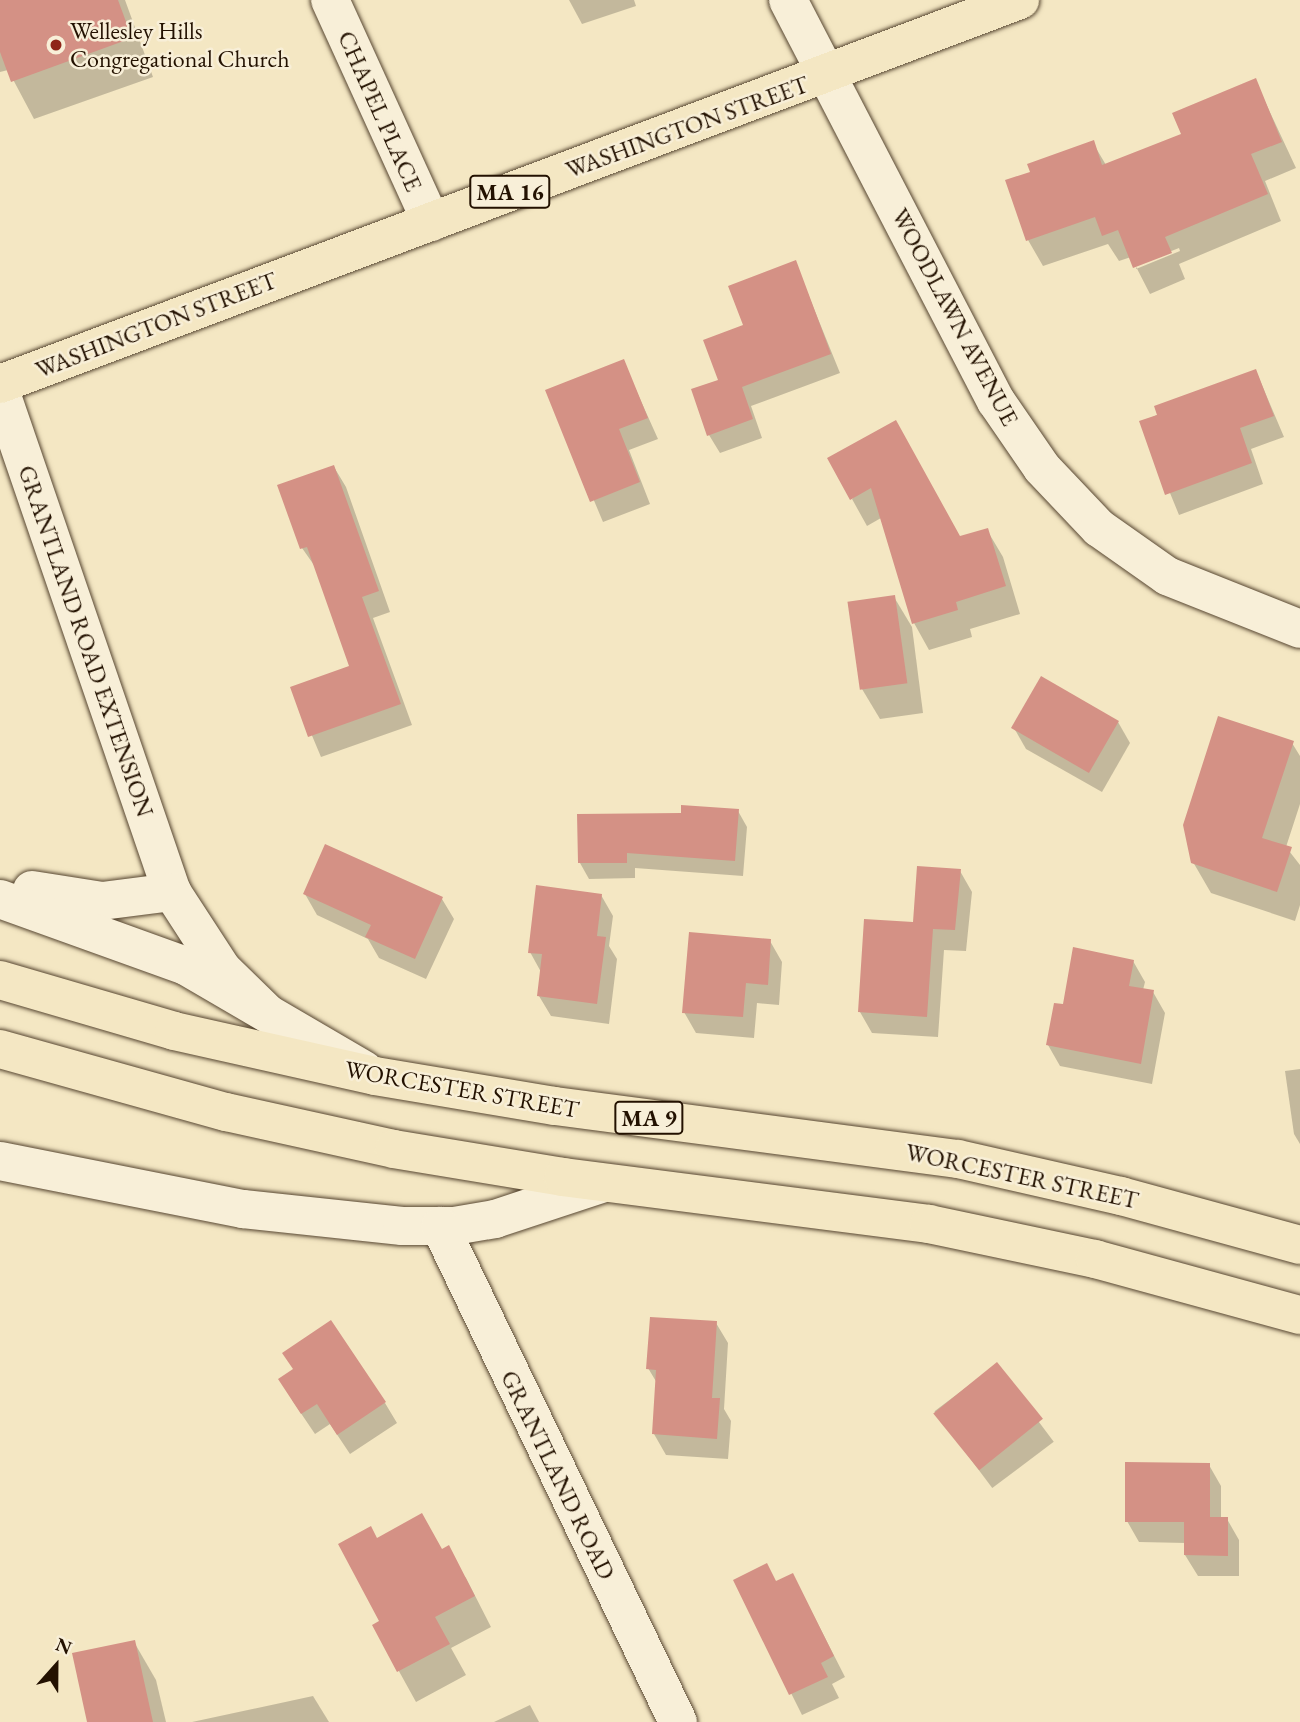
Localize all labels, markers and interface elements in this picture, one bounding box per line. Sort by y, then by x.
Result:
place label: Wellesley Hills Congregational Church [70,17,290,73]
street label: CHAPEL PLACE [332,26,428,196]
marker: Wellesley Hills Congregational Church [48,37,64,53]
street label: WASHINGTON STREET [562,70,812,184]
road number: MA 16 [468,172,552,211]
street label: WOODLAWN AVENUE [885,203,1025,431]
street label: WASHINGTON STREET [31,266,281,384]
street label: GRANTLAND ROAD EXTENSION [12,462,160,820]
street label: WORCESTER STREET [343,1054,581,1124]
road number: MA 9 [614,1098,684,1138]
street label: WORCESTER STREET [903,1137,1141,1215]
street label: GRANTLAND ROAD [495,1366,621,1584]
north arrow [21,1631,91,1701]
text: N [52,1632,75,1660]

